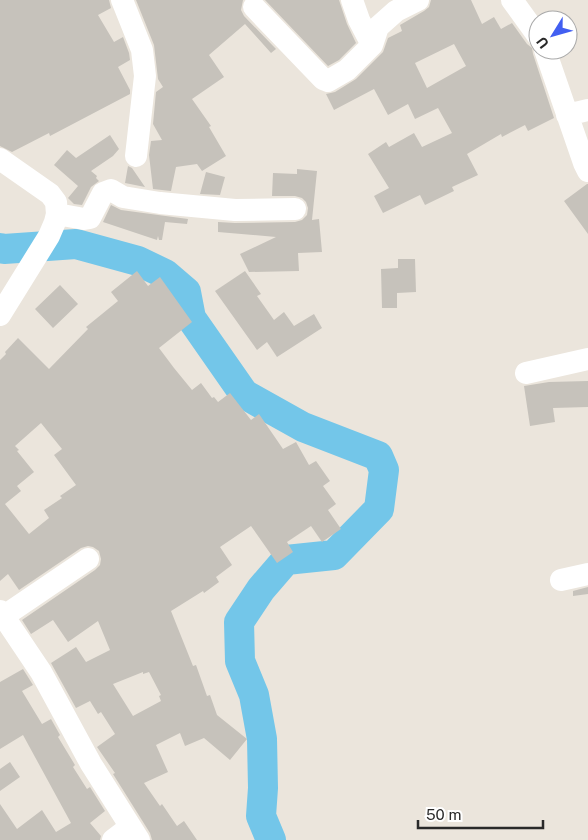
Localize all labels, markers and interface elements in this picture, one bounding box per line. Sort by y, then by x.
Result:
north arrow [528,10,578,60]
text: U [533,34,552,52]
scale bar [418,798,543,830]
text: 50 m [426,806,461,823]

